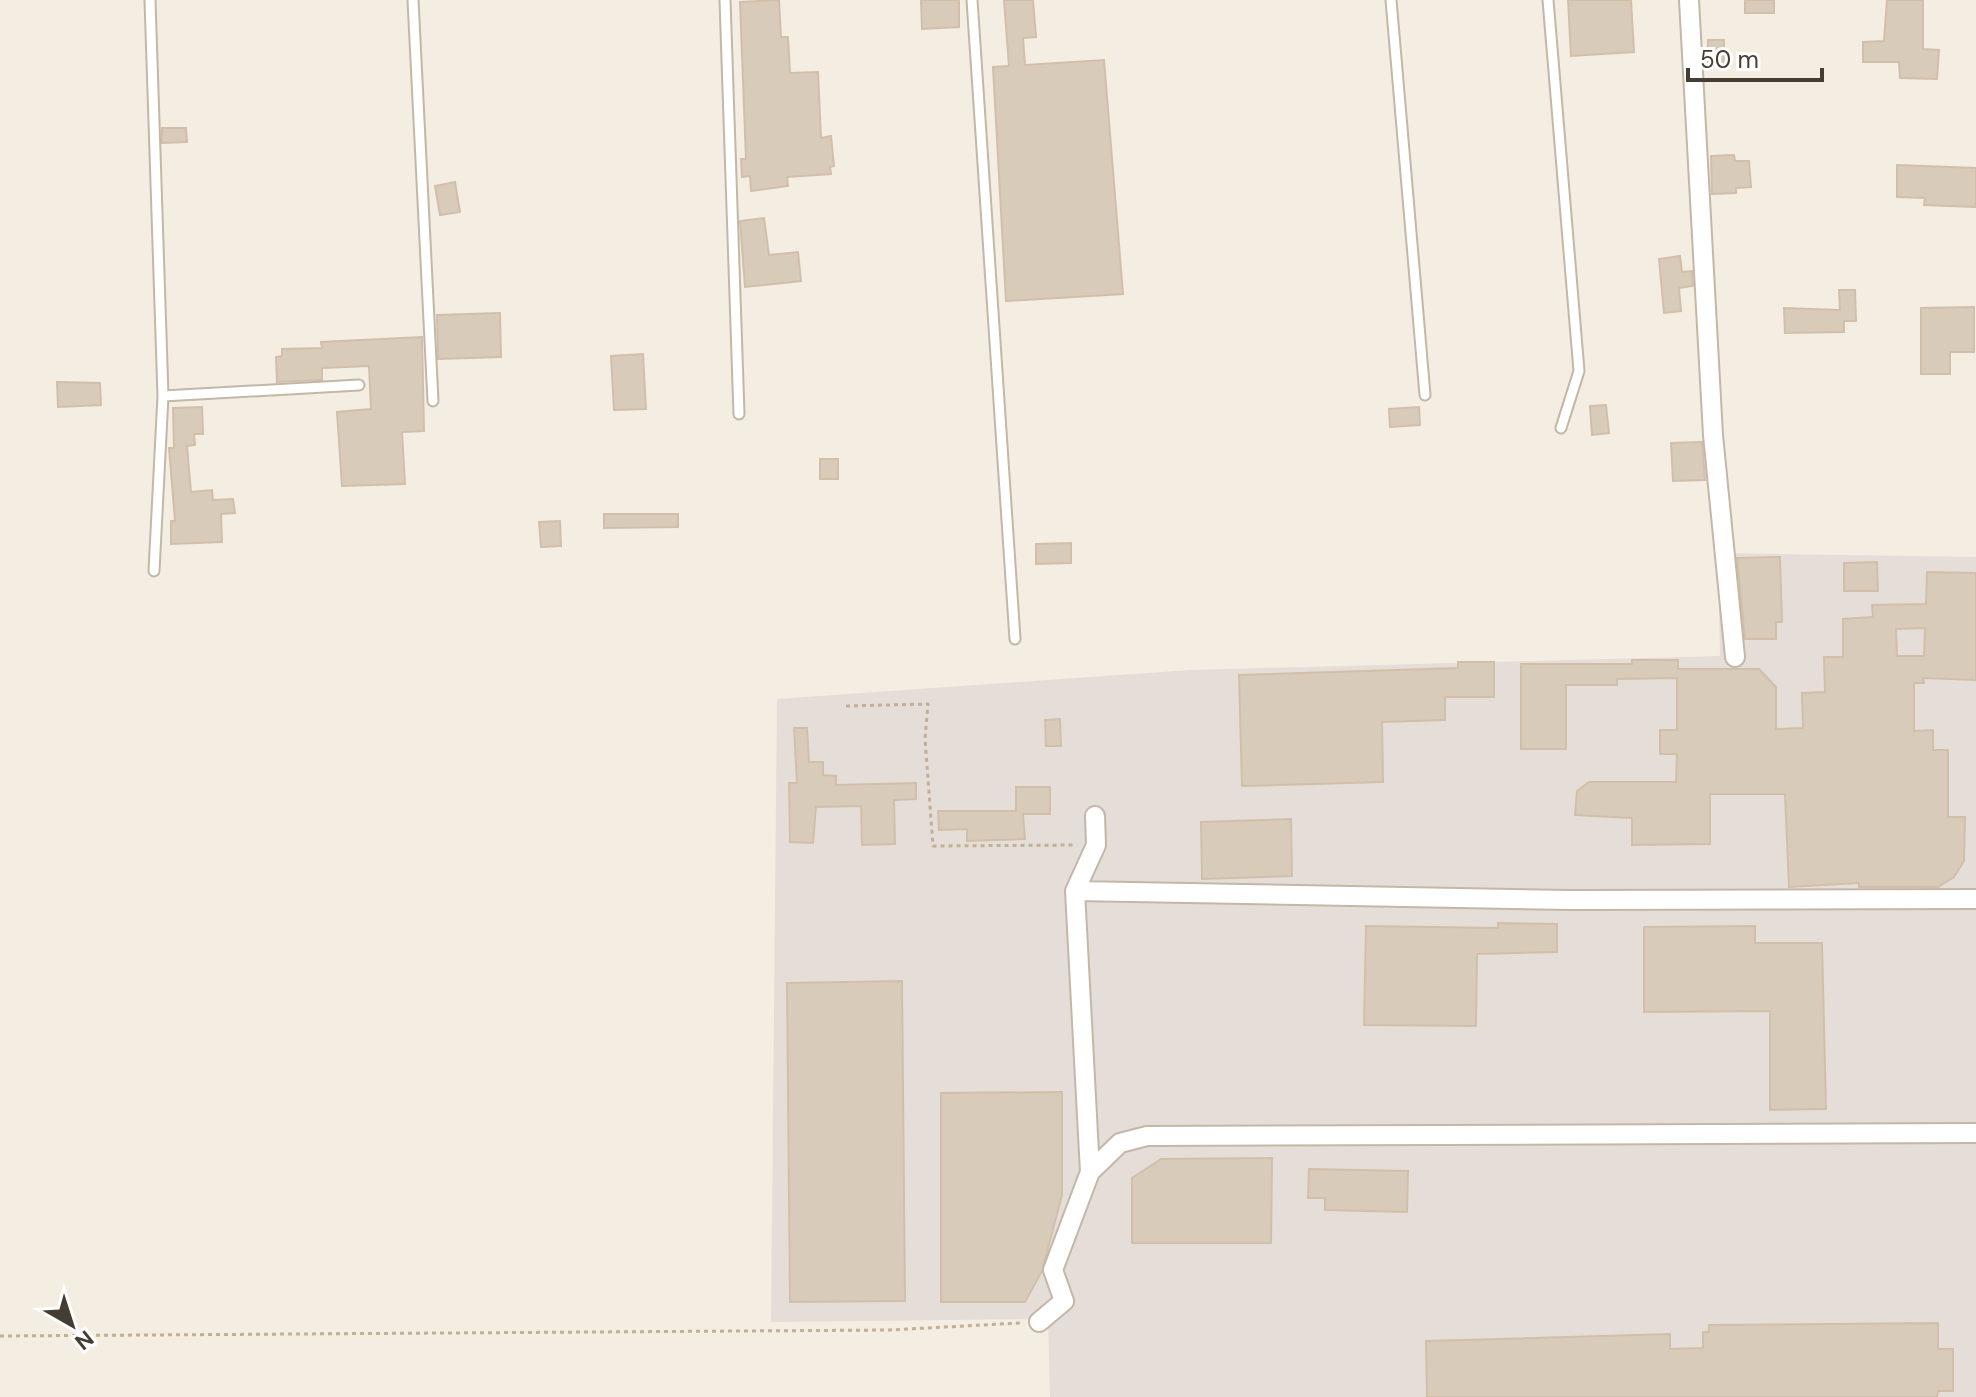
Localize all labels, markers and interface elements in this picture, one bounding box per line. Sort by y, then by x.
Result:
scale bar [1688,32,1822,82]
text: 50 m [1700,44,1759,75]
north arrow [32,1285,112,1365]
text: N [69,1324,100,1356]

